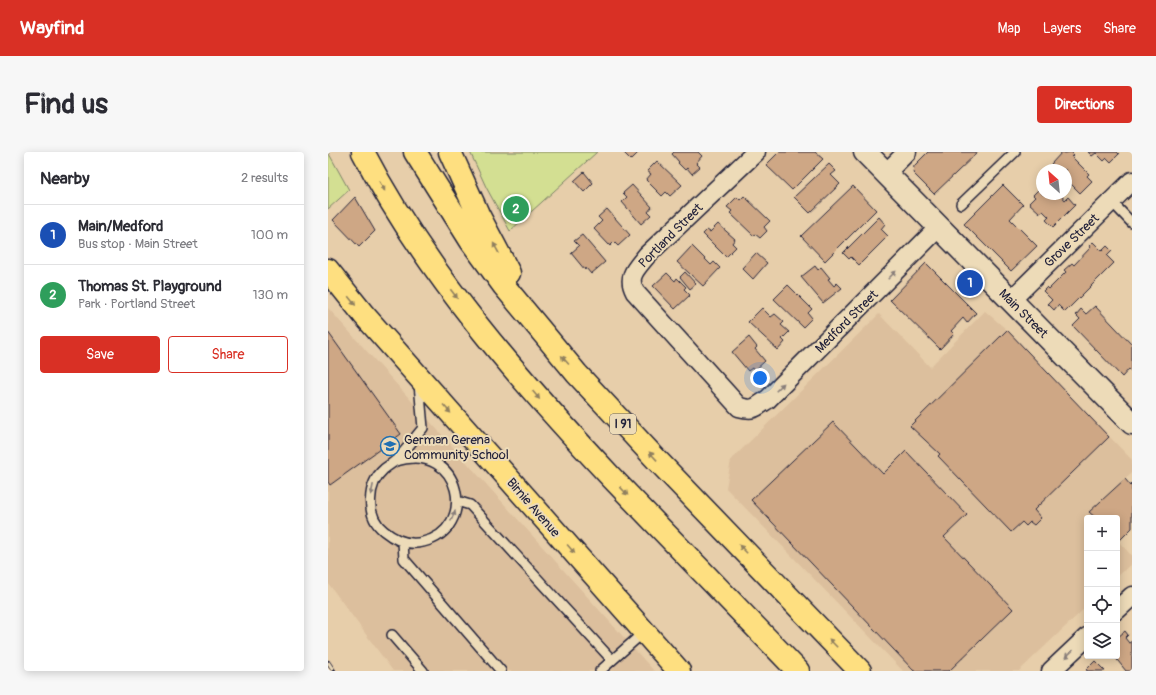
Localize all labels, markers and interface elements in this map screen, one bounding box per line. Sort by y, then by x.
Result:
text: Wayfind [20,16,84,40]
text: Map [998,20,1021,37]
text: Layers [1043,20,1081,37]
text: Share [1103,20,1136,37]
button: Directions [1037,86,1132,123]
text: Find us [24,87,108,122]
north arrow [1036,164,1072,200]
text: Nearby [40,168,89,189]
text: 2 results [241,170,288,186]
one-way arrow [378,180,385,192]
pin: 2 [503,194,529,224]
street label: Portland Street [635,200,707,271]
street label: Grove Street [1041,210,1103,271]
text: Main/Medford [78,217,163,236]
text: 1 [50,227,56,243]
text: 100 m [251,227,288,243]
text: Bus stop · Main Street [78,236,198,252]
one-way arrow [492,243,499,254]
pin: 1 [957,268,983,298]
one-way arrow [887,270,897,280]
text: Thomas St. Playground [78,277,222,296]
street label: Medford Street [812,286,882,357]
street label: Main Street [995,286,1052,342]
text: 2 [49,287,57,303]
text: 130 m [252,287,288,303]
one-way arrow [450,288,459,299]
one-way arrow [348,295,357,306]
text: Park · Portland Street [78,296,195,312]
button: Save [40,336,160,373]
button: Share [168,336,288,373]
one-way arrow [561,355,570,365]
your location [750,368,770,388]
one-way arrow [775,382,785,392]
one-way arrow [532,390,541,400]
one-way arrow [443,404,452,414]
road number: I 91 [610,414,636,434]
place label: German Gerena Community School [404,432,509,463]
school or university icon: German Gerena Community School [379,435,401,457]
one-way arrow [648,451,658,461]
street label: Birnie Avenue [503,475,564,541]
one-way arrow [369,484,375,496]
one-way arrow [619,486,629,496]
one-way arrow [450,510,456,522]
map controls [1084,515,1120,659]
button: + [1084,515,1120,551]
one-way arrow [566,543,575,554]
one-way arrow [739,545,748,554]
button: − [1084,551,1120,587]
button: locate [1084,587,1120,623]
button: layers [1084,623,1120,659]
one-way arrow [828,638,838,648]
one-way arrow [1064,649,1074,659]

